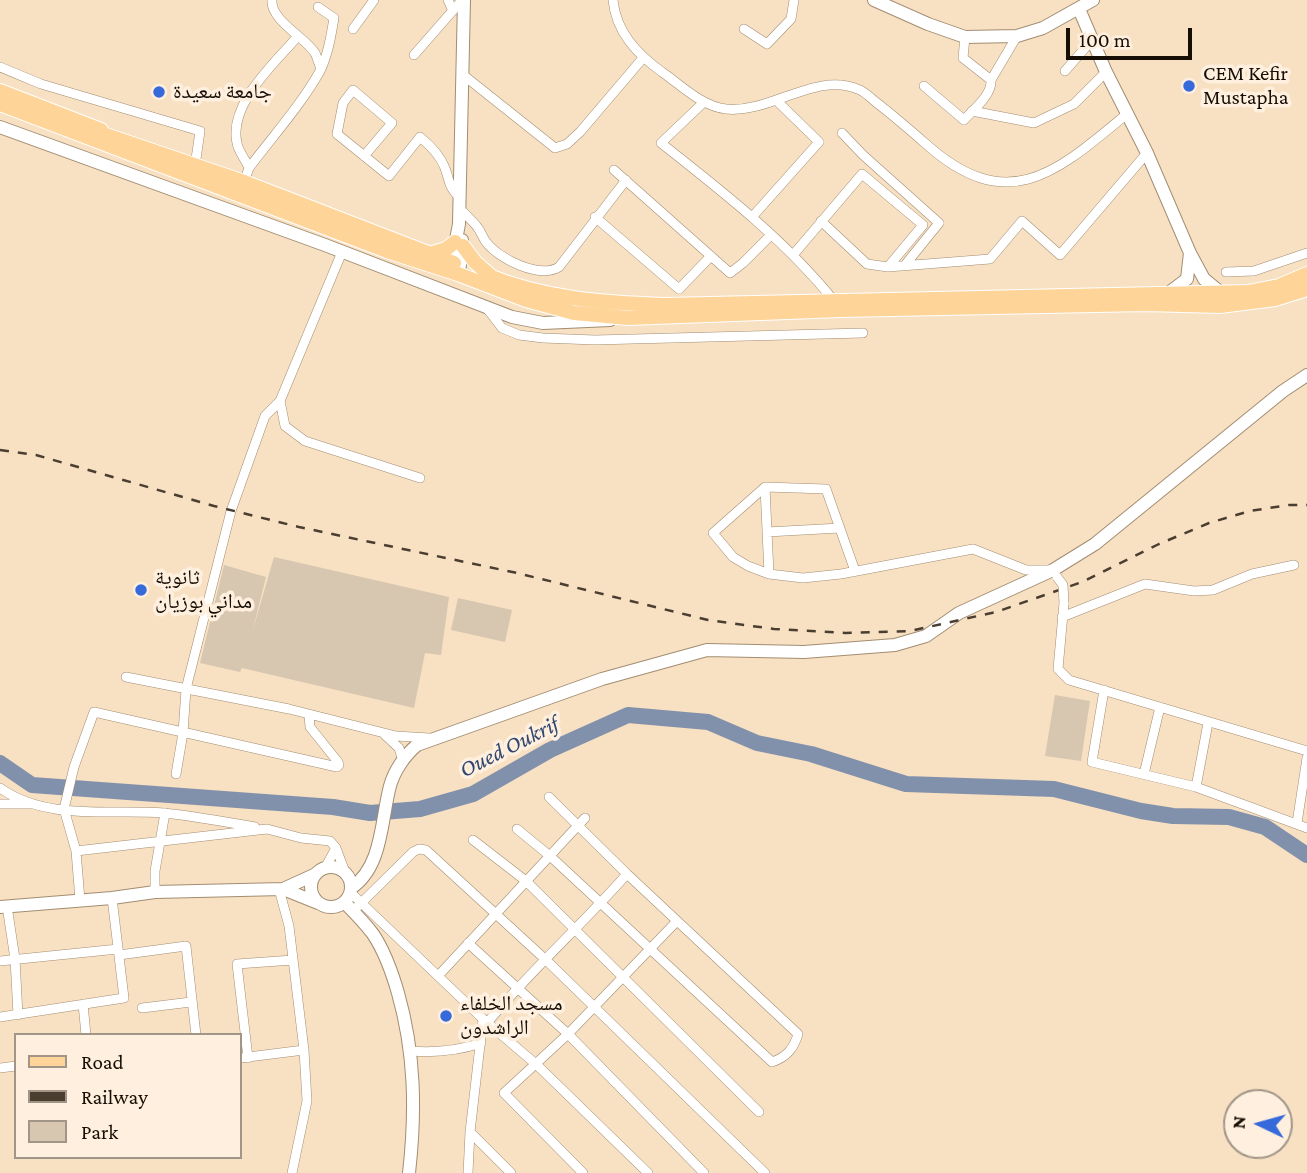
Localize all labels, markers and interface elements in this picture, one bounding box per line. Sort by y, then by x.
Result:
scale bar [1069,14,1195,58]
text: 100 m [1079,28,1131,52]
place label: CEM Kefir Mustapha [1203,61,1288,111]
marker: CEM Kefir Mustapha [1181,78,1197,94]
place label: جامعة سعيدة [173,79,272,105]
marker: جامعة سعيدة [151,84,167,100]
place label: ثانوية مداني بوزيان [155,565,252,615]
marker: ثانوية مداني بوزيان [133,582,149,598]
water label: Oued Oukrif [455,710,563,784]
place label: مسجد الخلفاء الراشدون [460,991,563,1041]
marker: مسجد الخلفاء الراشدون [438,1008,454,1024]
legend [14,1033,242,1159]
text: Road [81,1050,124,1074]
text: Railway [81,1085,148,1109]
north arrow [1223,1089,1293,1159]
text: N [1228,1115,1250,1130]
text: Park [81,1120,118,1144]

